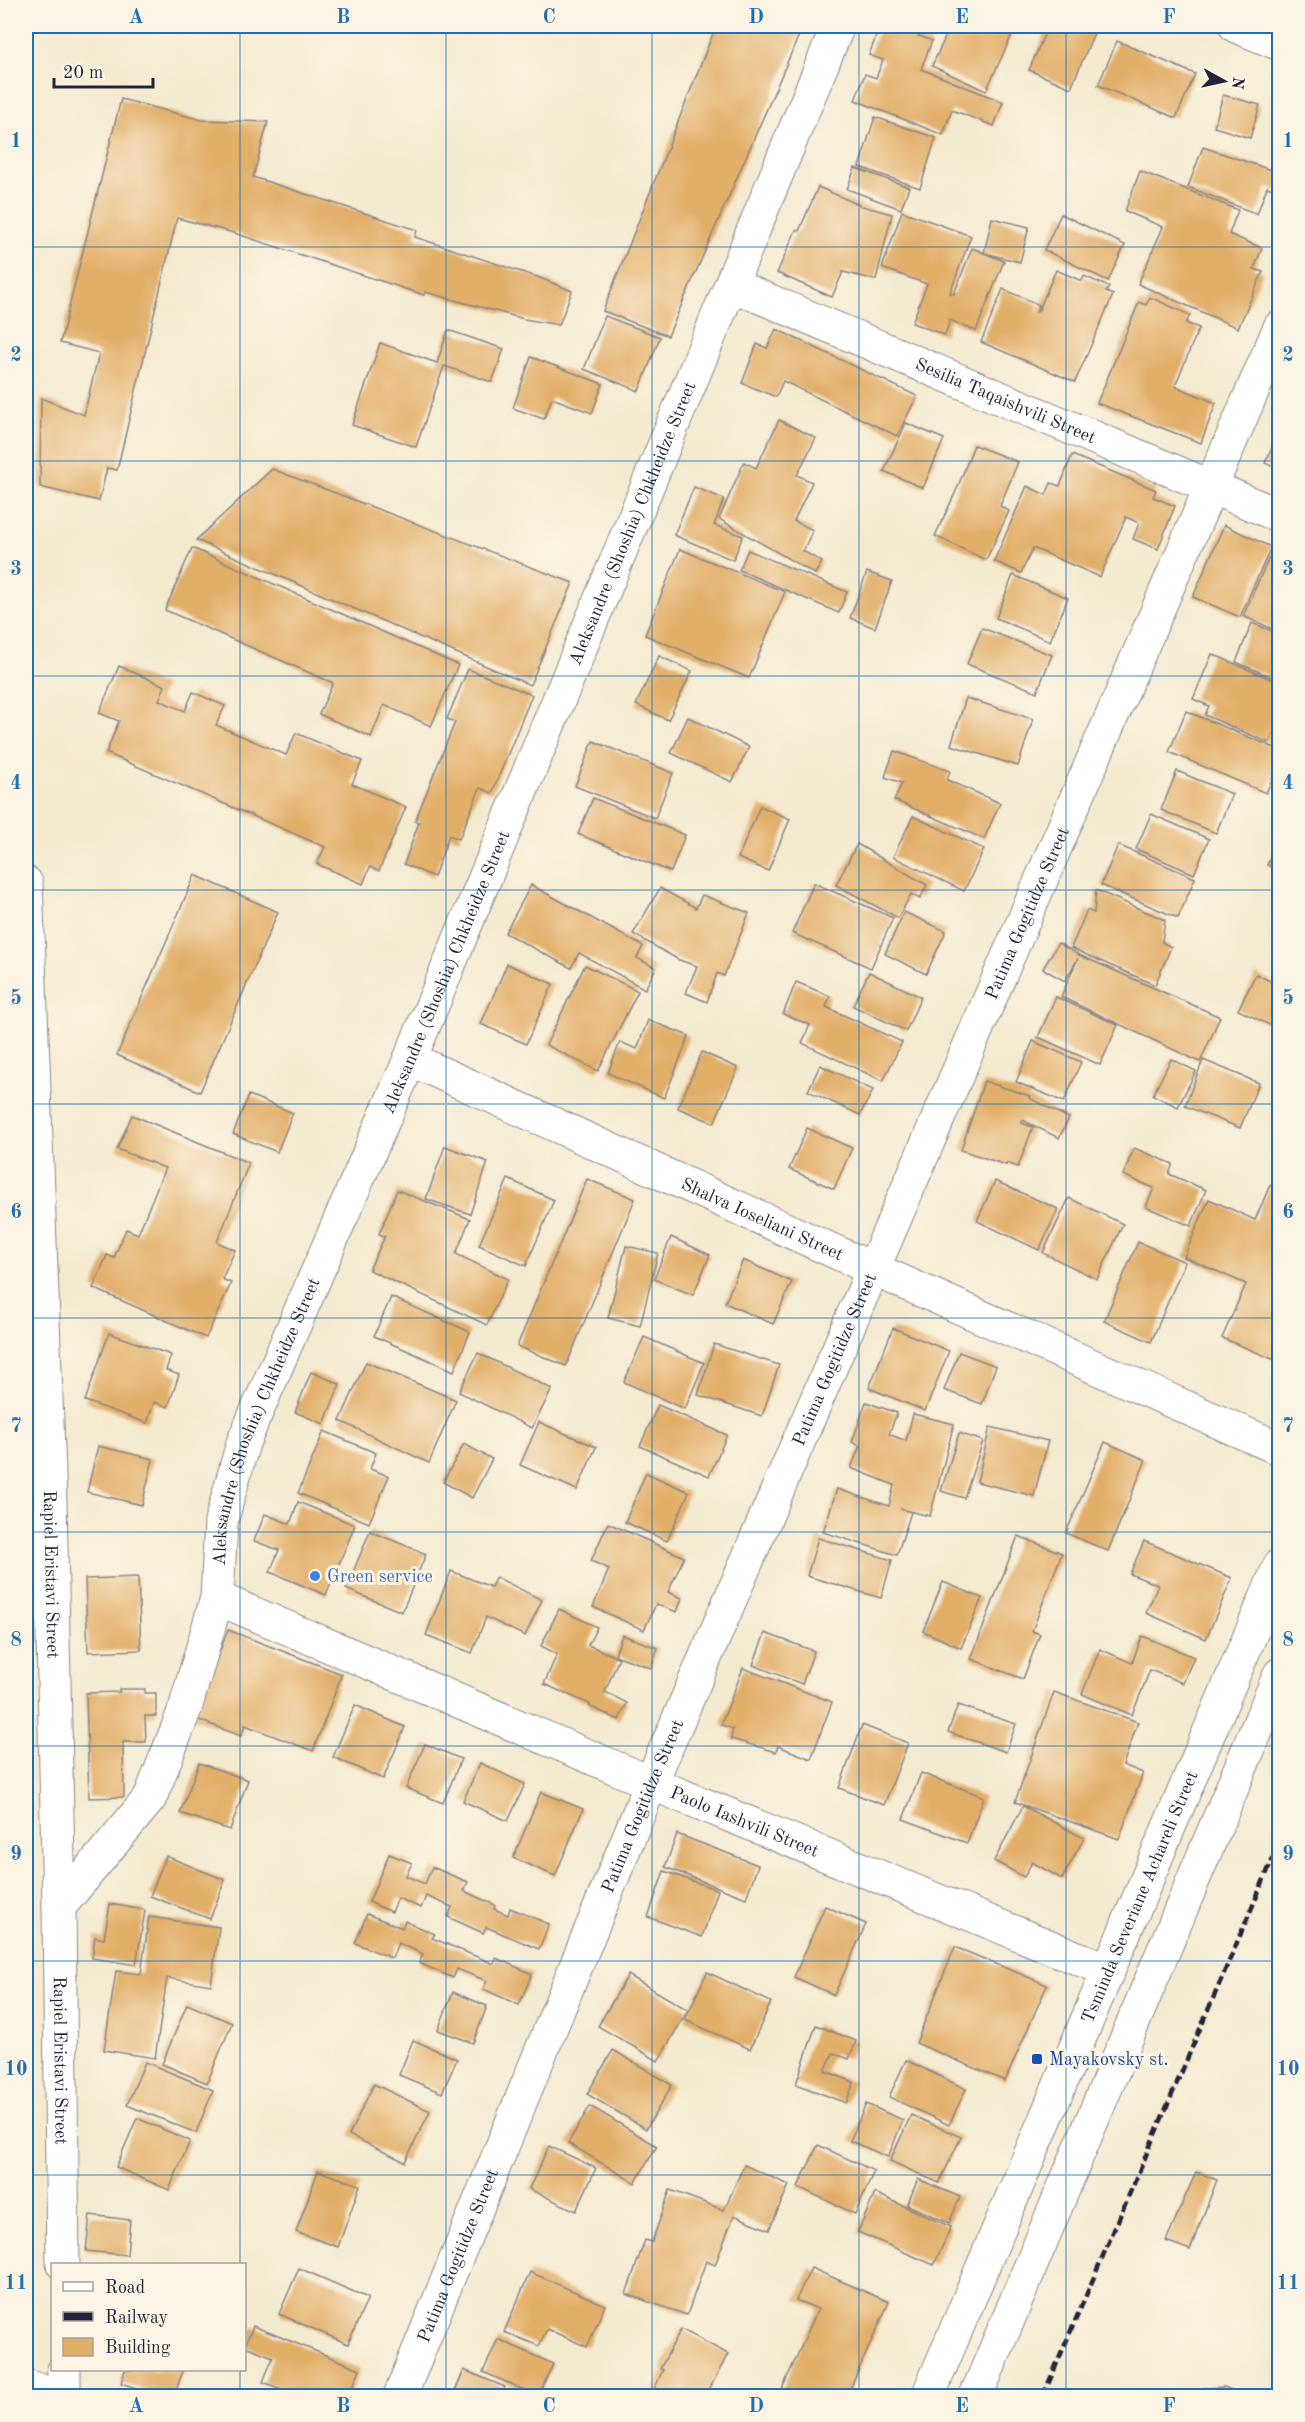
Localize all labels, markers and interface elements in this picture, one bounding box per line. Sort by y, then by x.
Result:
text: A [128,8,144,28]
text: B [336,8,350,28]
text: C [542,8,556,28]
text: D [748,8,764,28]
text: E [955,8,969,28]
text: F [1162,8,1176,28]
scale bar [54,51,153,89]
north arrow [1194,51,1254,111]
text: 20 m [63,64,103,82]
text: N [1228,76,1246,91]
text: 1 [10,132,22,152]
text: 1 [1282,132,1294,152]
text: 2 [10,346,22,366]
text: 2 [1282,346,1294,366]
street label: Sesilia Taqaishvili Street [912,355,1098,447]
street label: Aleksandre (Shoshia) Chkheidze Street [566,379,700,668]
text: 3 [10,560,22,580]
text: 3 [1282,560,1294,580]
text: 4 [10,774,22,794]
text: 4 [1282,774,1294,794]
street label: Patima Gogitidze Street [983,825,1073,1002]
street label: Aleksandre (Shoshia) Chkheidze Street [379,828,514,1117]
text: 5 [10,988,22,1009]
text: 5 [1282,988,1294,1009]
street label: Shalva Ioseliani Street [678,1175,846,1264]
text: 6 [10,1203,22,1223]
text: 6 [1282,1203,1294,1223]
street label: Patima Gogitidze Street [790,1271,880,1449]
street label: Aleksandre (Shoshia) Chkheidze Street [211,1275,324,1566]
text: 7 [10,1417,22,1437]
text: 7 [1282,1417,1294,1437]
street label: Rapiel Eristavi Street [40,1490,62,1659]
place label: Green service [327,1568,433,1586]
marker: Green service [308,1569,322,1583]
text: 8 [10,1631,22,1651]
text: 8 [1282,1631,1294,1651]
street label: Patima Gogitidze Street [599,1717,687,1895]
street label: Tsminda Severiane Achareli Street [1079,1769,1202,2026]
street label: Paolo Iashvili Street [667,1784,821,1861]
text: 9 [10,1845,22,1865]
text: 9 [1282,1845,1294,1865]
street label: Rapiel Eristavi Street [50,1976,70,2145]
place label: Mayakovsky st. [1049,2051,1169,2069]
marker: Mayakovsky st. [1030,2052,1044,2066]
text: 10 [4,2060,28,2080]
text: 10 [1276,2060,1300,2080]
street label: Patima Gogitidze Street [415,2166,502,2345]
legend [51,2263,246,2371]
text: 11 [4,2274,28,2294]
text: 11 [1276,2274,1300,2294]
text: Road [105,2279,145,2297]
text: Railway [105,2309,168,2327]
text: Building [105,2339,171,2357]
text: A [128,2397,144,2417]
text: B [336,2397,350,2417]
text: C [542,2397,556,2417]
text: D [748,2397,764,2417]
text: E [955,2397,969,2417]
text: F [1162,2397,1176,2417]

